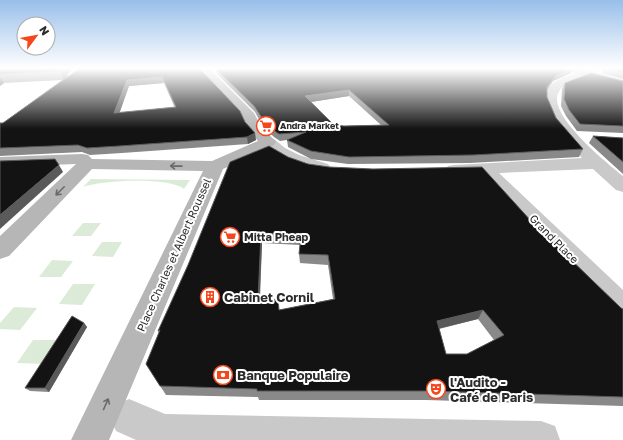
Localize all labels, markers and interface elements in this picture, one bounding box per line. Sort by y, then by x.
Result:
north arrow [16,16,56,56]
text: N [37,23,53,37]
supermarket icon: Andra Market [255,115,277,137]
place label: Andra Market [280,120,339,131]
one-way arrow [170,162,183,169]
street label: Place Charles et Albert Roussel [134,176,214,333]
one-way arrow [55,186,65,196]
street label: Grand Place [527,212,581,266]
supermarket icon: Mitta Pheap [219,226,241,248]
place label: Mitta Pheap [244,230,309,243]
building icon: Cabinet Cornil [199,286,221,308]
place label: Cabinet Cornil [224,289,315,305]
bank icon: Banque Populaire [212,364,234,386]
place label: Banque Populaire [237,367,349,383]
place label: l'Audito - Café de Paris [450,374,533,405]
theatre icon: l'Audito - Café de Paris [425,378,447,400]
one-way arrow [103,399,110,411]

